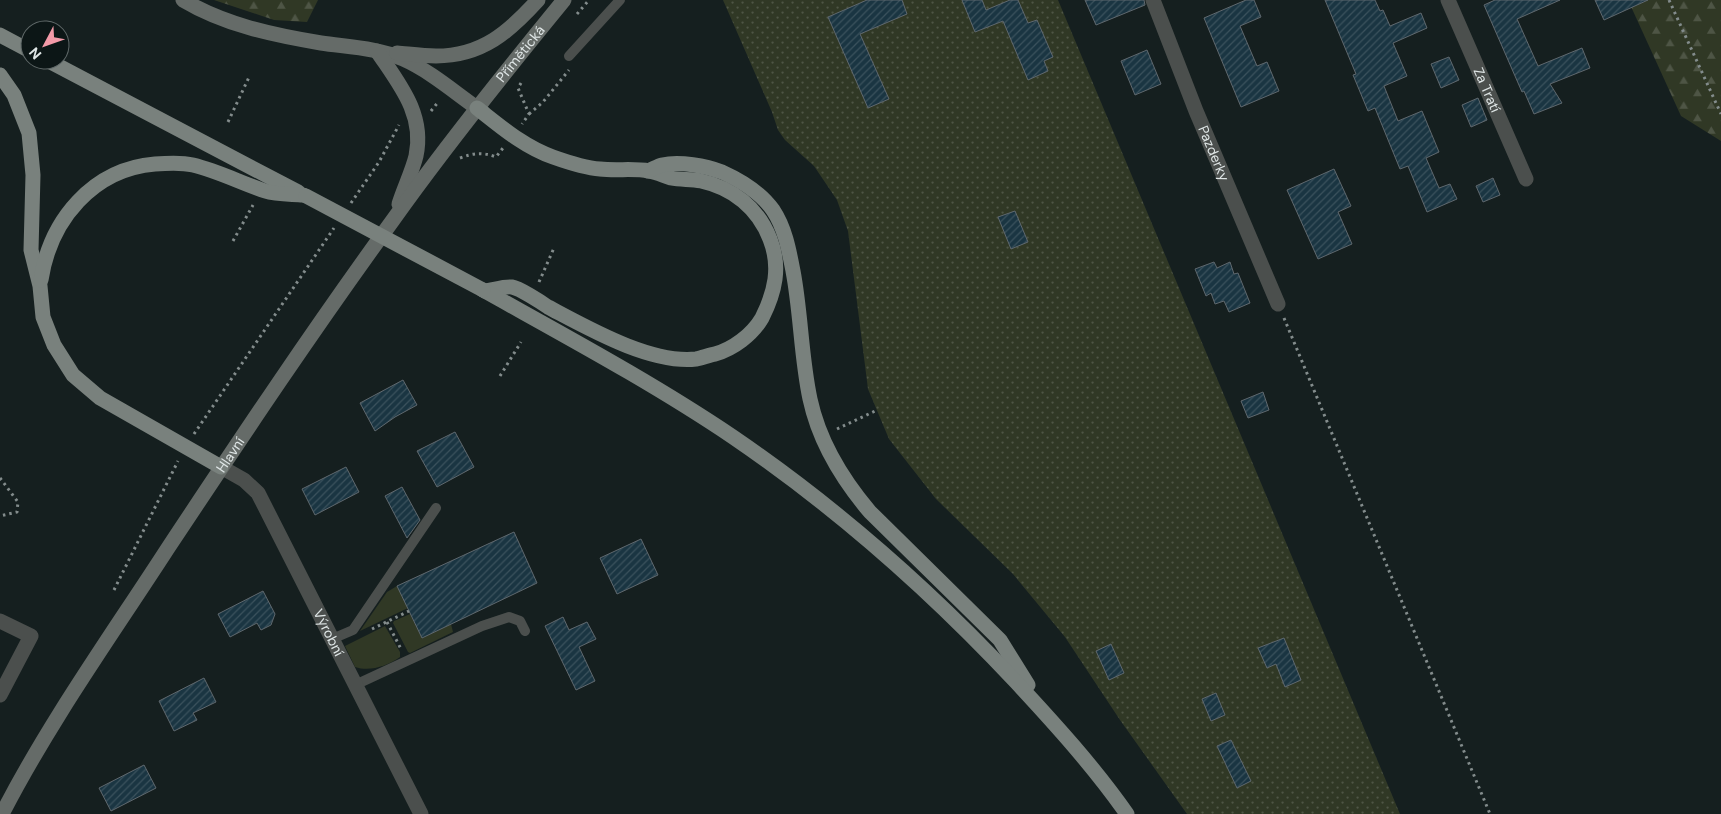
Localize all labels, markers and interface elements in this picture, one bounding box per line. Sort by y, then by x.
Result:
north arrow [20,20,70,70]
street label: Přímětická [492,22,549,86]
text: N [25,44,45,63]
street label: Za Tratí [1469,65,1505,116]
street label: Pazderky [1194,123,1234,184]
street label: Hlavní [212,433,249,476]
street label: Výrobní [309,606,349,660]

